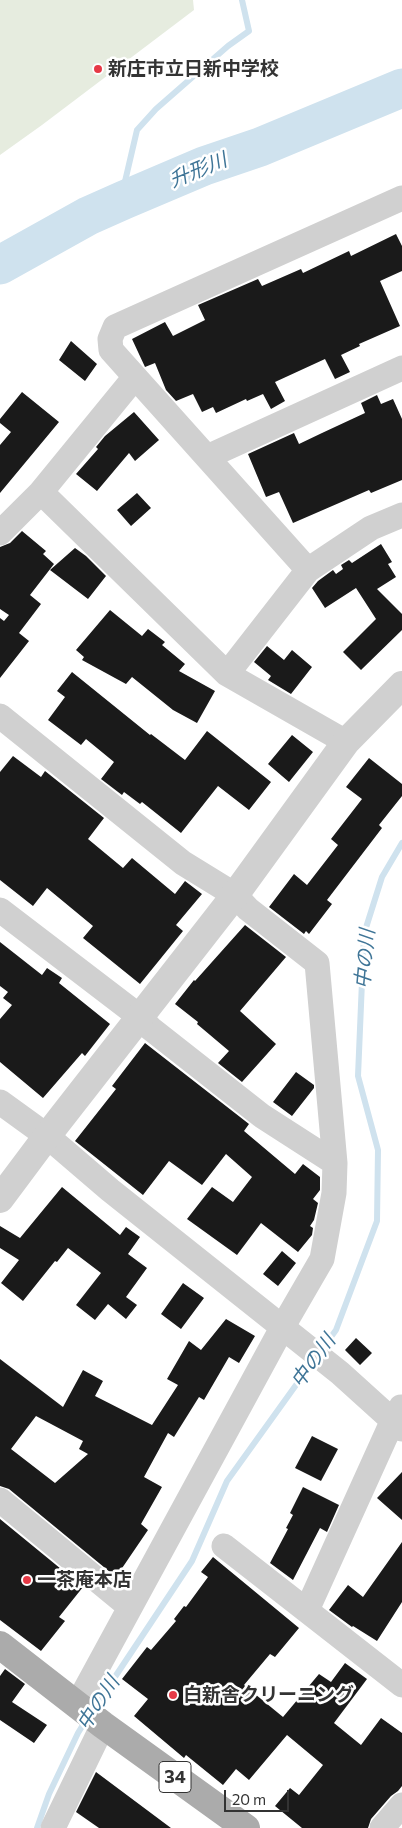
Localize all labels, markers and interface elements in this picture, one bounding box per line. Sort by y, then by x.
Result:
place label: 新庄市立日新中学校 [108,58,279,80]
marker: 新庄市立日新中学校 [92,63,104,75]
water label: 升形川 [166,148,230,192]
water label: 中の川 [350,928,380,990]
water label: 中の川 [286,1330,340,1392]
place label: 一茶庵本店 [37,1569,132,1591]
marker: 一茶庵本店 [21,1574,33,1586]
water label: 中の川 [72,1671,124,1735]
place label: 白新舎クリーニング [183,1684,354,1706]
marker: 白新舎クリーニング [167,1689,179,1701]
road number: 34 [159,1761,191,1792]
scale bar [227,1780,292,1812]
text: 20 m [232,1790,266,1808]

